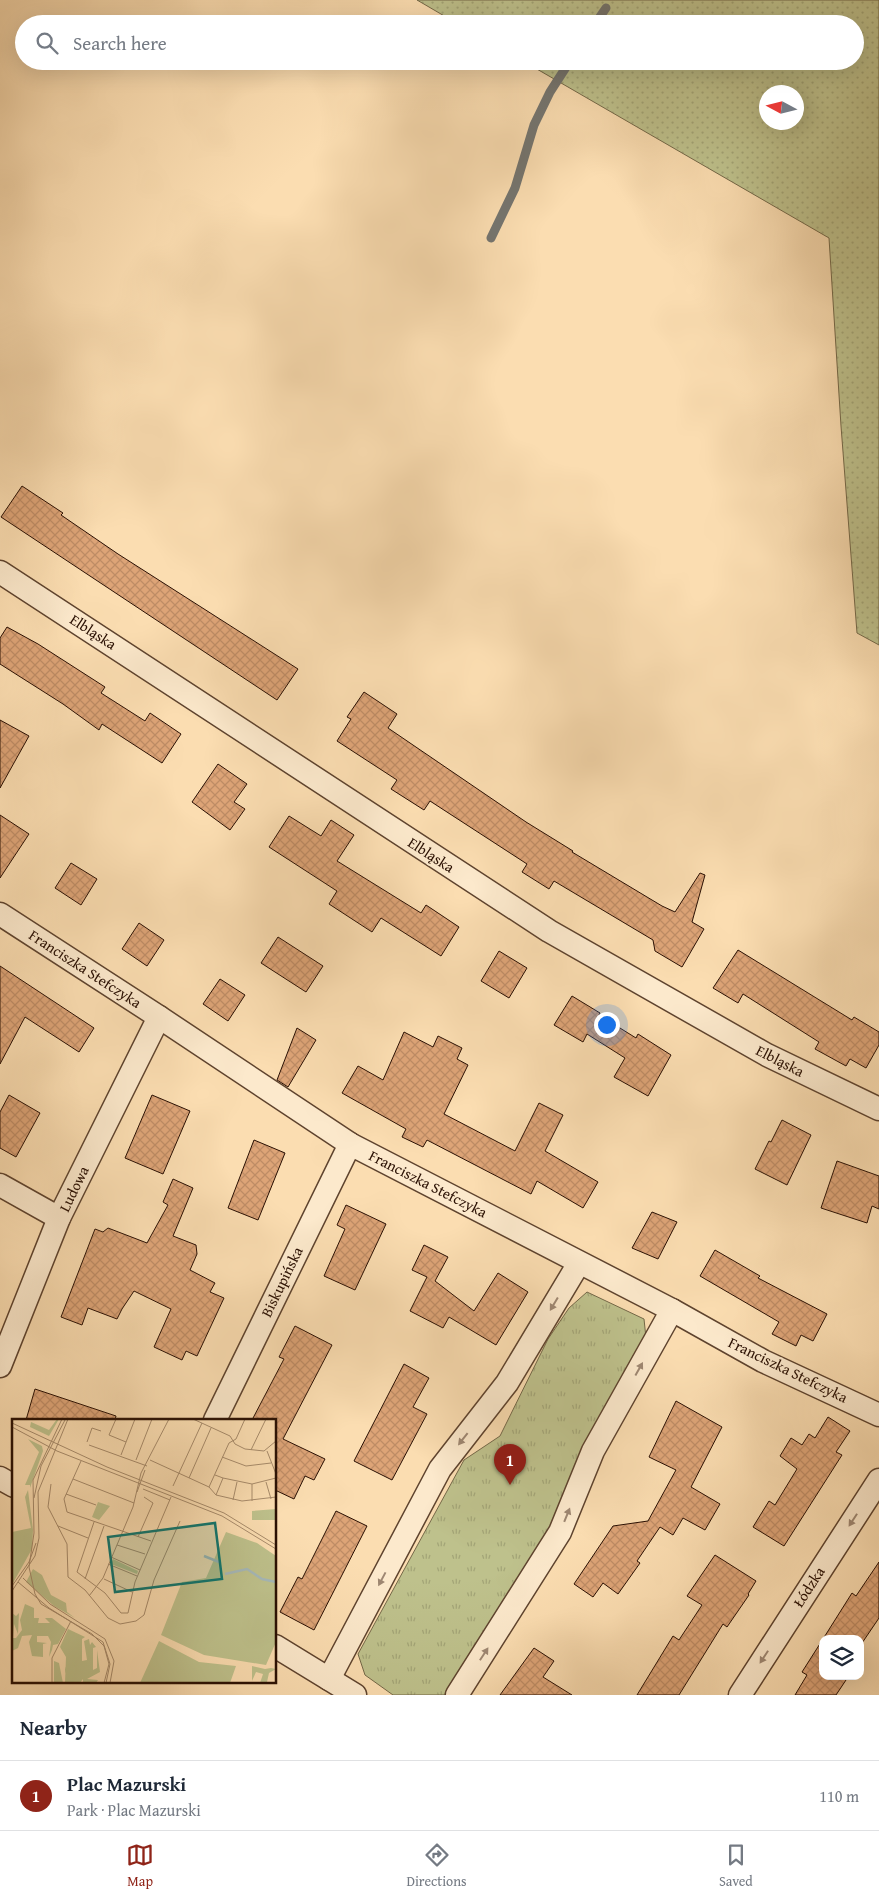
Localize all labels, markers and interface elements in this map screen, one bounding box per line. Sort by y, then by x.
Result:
search box [15,15,864,70]
icon: search [33,29,61,57]
text: Search here [73,29,167,57]
north arrow [759,85,804,130]
street label: Elbląska [66,609,121,654]
street label: Elbląska [404,832,459,877]
street label: Franciszka Stefczyka [25,924,146,1013]
your location [594,1012,620,1038]
street label: Elbląska [753,1040,808,1082]
street label: Franciszka Stefczyka [365,1145,491,1222]
street label: Ludowa [54,1162,94,1215]
street label: Biskupińska [255,1243,308,1320]
one-way arrow [550,1298,559,1311]
street label: Franciszka Stefczyka [725,1332,851,1408]
one-way arrow [635,1362,643,1377]
inset map [12,1419,276,1682]
one-way arrow [458,1432,469,1445]
pin: 1 [494,1444,526,1485]
one-way arrow [563,1507,571,1522]
one-way arrow [848,1514,857,1527]
street label: Łódzka [788,1562,829,1611]
one-way arrow [378,1571,386,1586]
map controls [819,1635,864,1680]
button: layers [819,1635,864,1680]
one-way arrow [479,1647,488,1661]
one-way arrow [760,1650,769,1664]
text: Nearby [20,1712,87,1743]
text: Plac Mazurski [67,1770,186,1798]
text: 1 [32,1784,40,1808]
text: 110 m [819,1784,859,1808]
text: Park · Plac Mazurski [67,1798,201,1822]
tab: Map [126,1841,154,1891]
tab: Directions [406,1841,467,1891]
tab: Saved [719,1841,753,1891]

